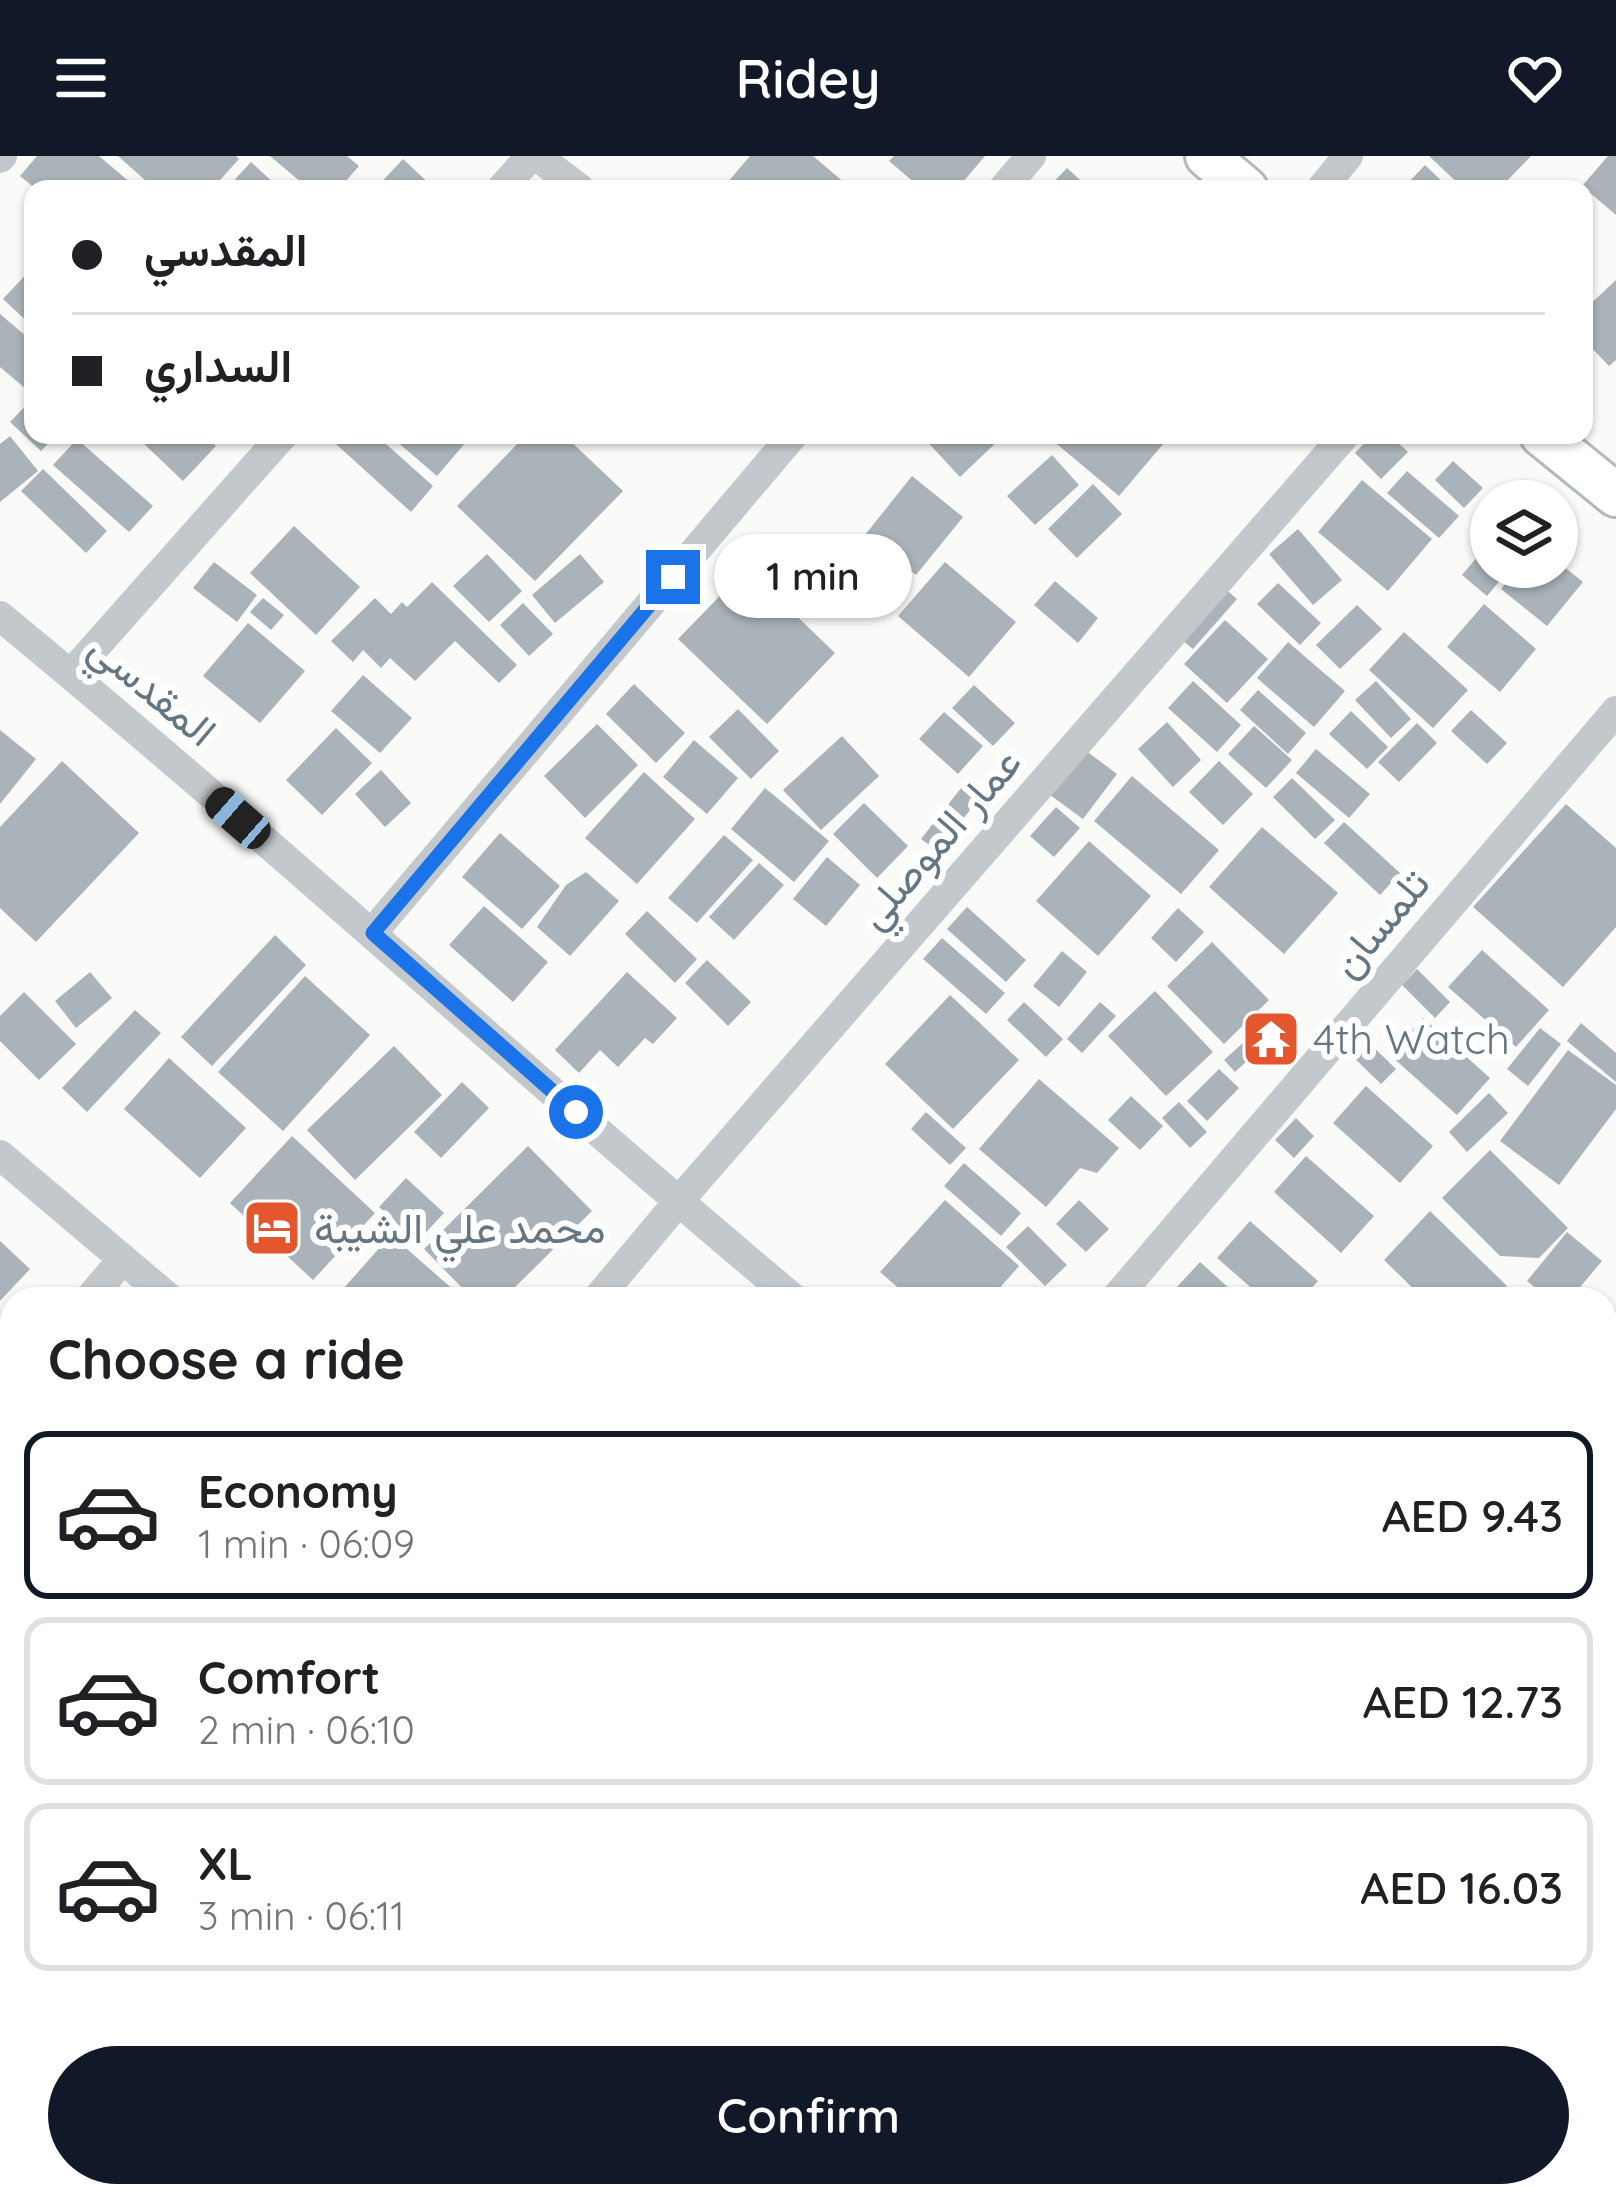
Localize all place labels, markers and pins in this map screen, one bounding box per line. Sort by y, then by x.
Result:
temple icon: 4th Watch [1240,1008,1302,1070]
place label: 4th Watch [1313,1012,1510,1065]
hotel icon: محمد علي الشيبة [241,1197,303,1259]
place label: محمد علي الشيبة [314,1201,606,1263]

